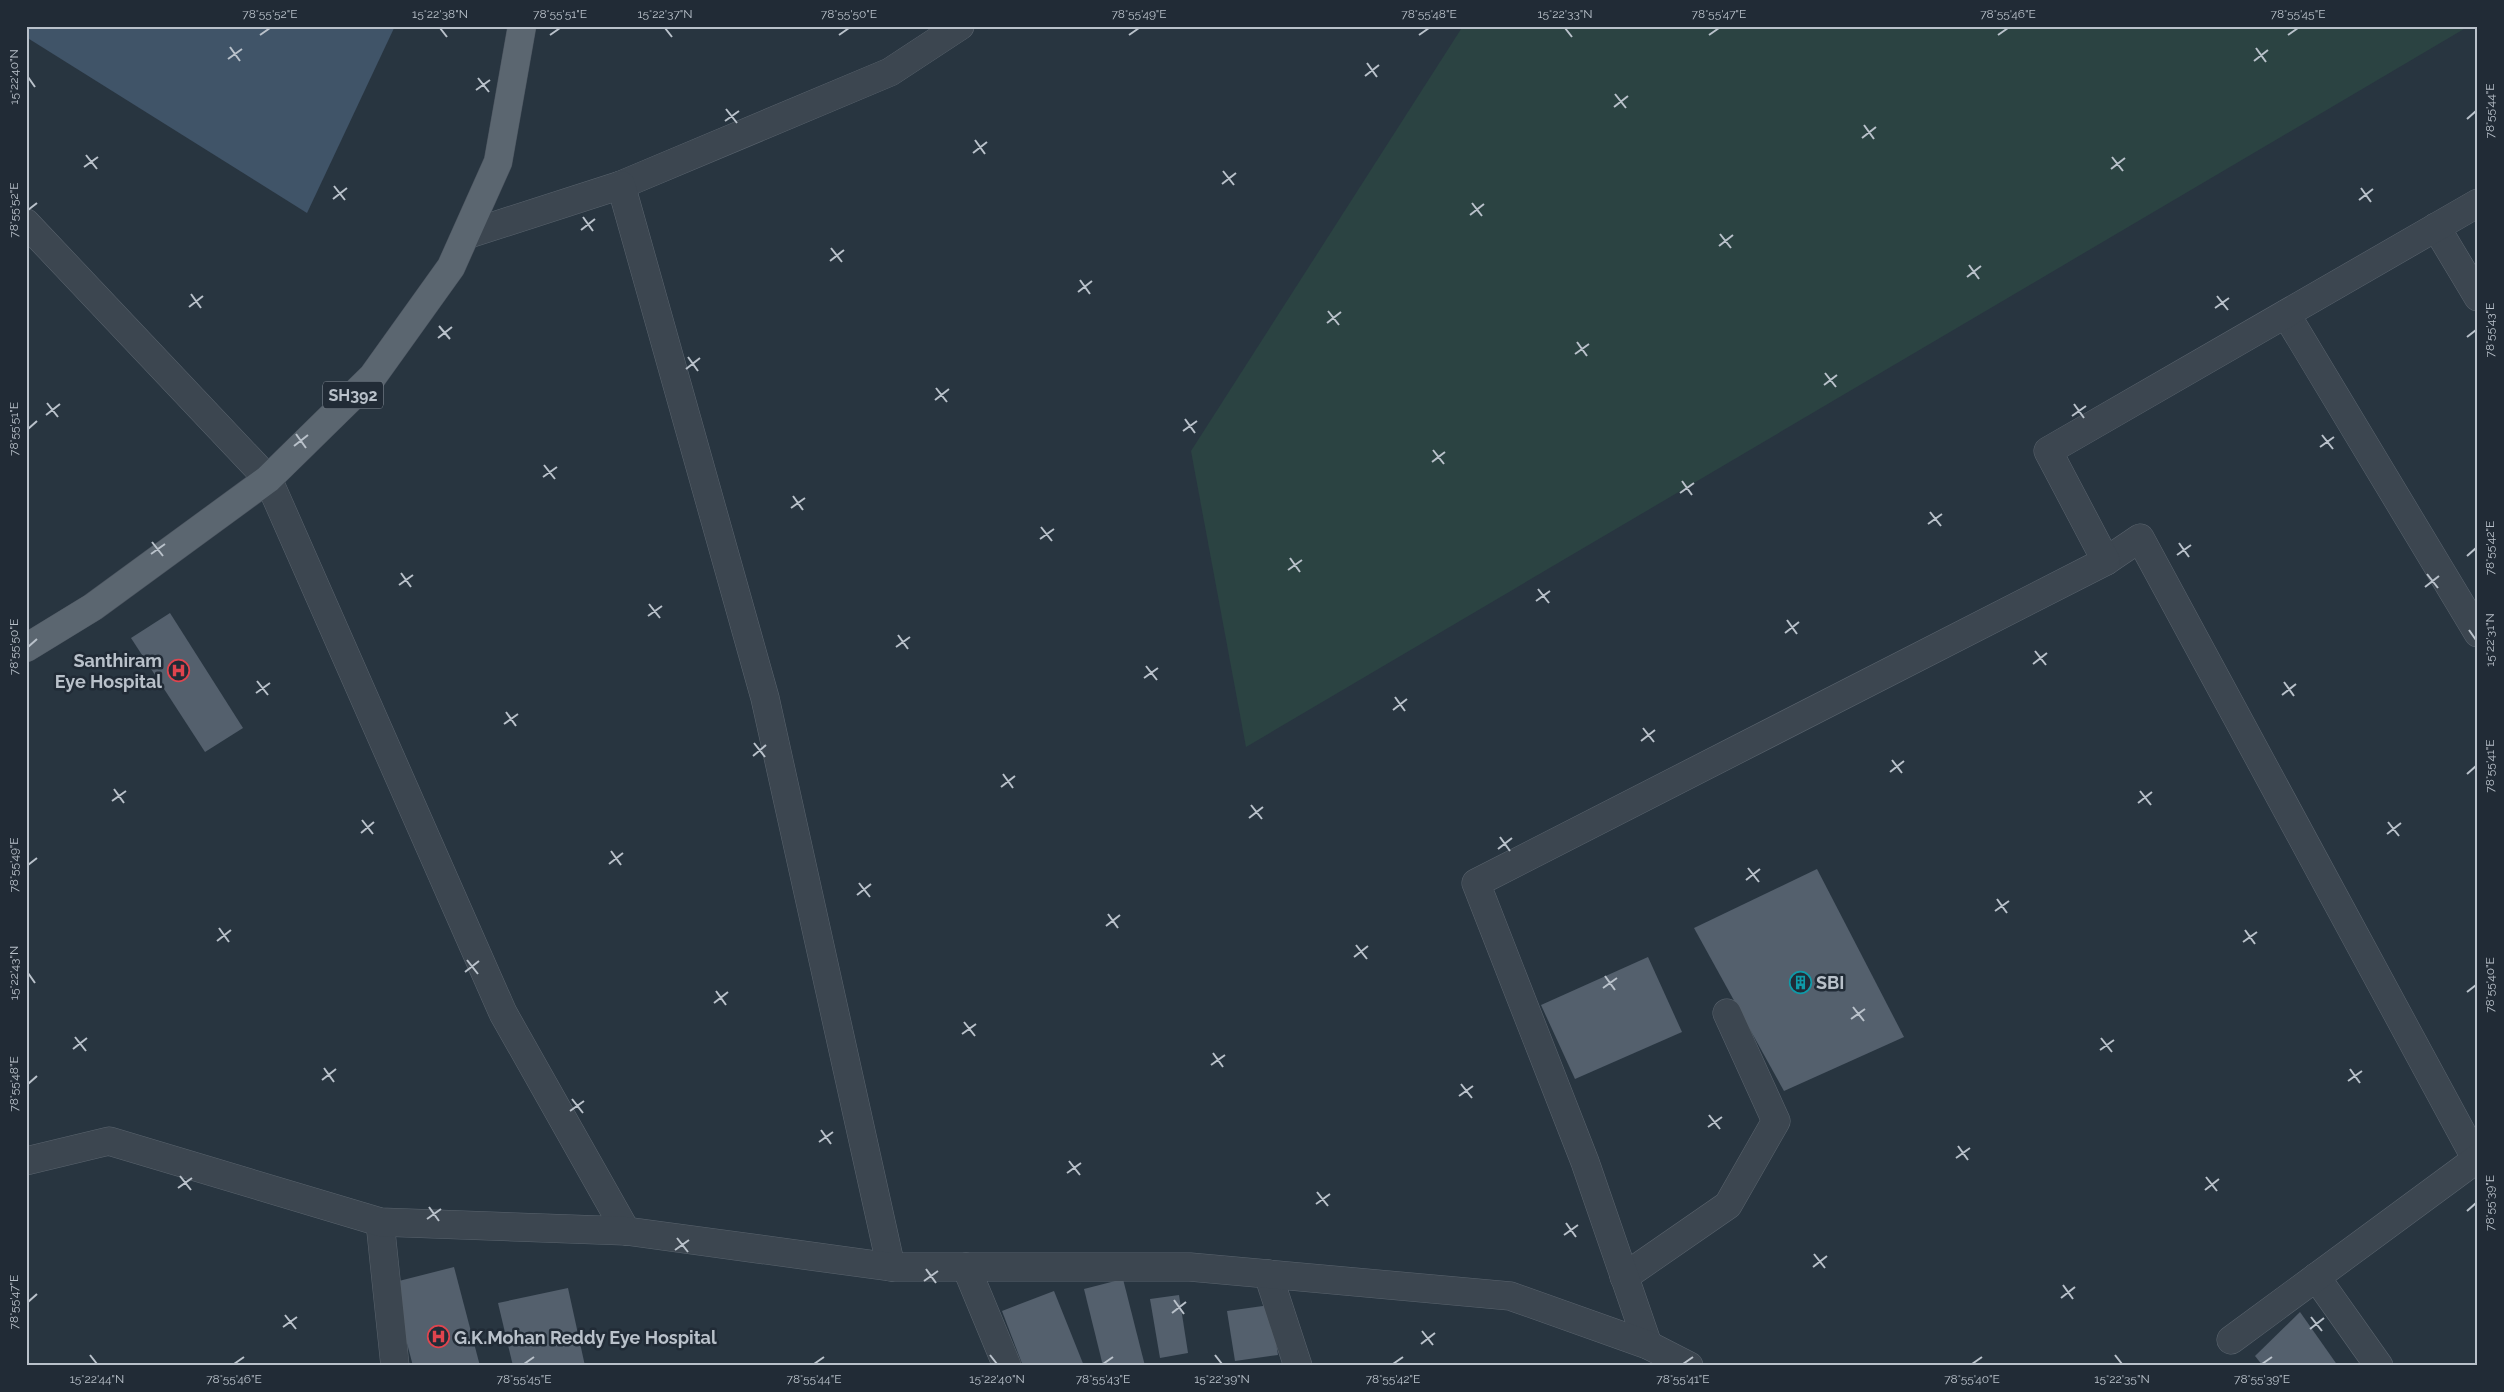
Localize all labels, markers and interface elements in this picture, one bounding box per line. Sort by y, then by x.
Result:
text: 78°55'52"E [242,7,298,21]
text: 15°22'38"N [412,7,468,21]
text: 78°55'51"E [533,7,587,21]
text: 15°22'37"N [637,7,693,21]
text: 78°55'50"E [821,7,877,21]
text: 78°55'49"E [1111,7,1167,21]
text: 78°55'48"E [1401,7,1457,21]
text: 15°22'33"N [1537,7,1593,21]
text: 78°55'47"E [1692,7,1746,21]
text: 78°55'46"E [1980,7,2036,21]
text: 78°55'45"E [2271,7,2325,21]
text: 15°22'40"N [7,49,21,105]
text: 78°55'44"E [2483,84,2497,138]
text: 78°55'52"E [7,182,21,238]
text: 78°55'43"E [2483,303,2497,357]
road number: SH392 [323,382,383,408]
text: 78°55'51"E [7,402,21,456]
text: 78°55'42"E [2483,521,2497,575]
text: 15°22'31"N [2483,613,2497,667]
text: 78°55'50"E [7,619,21,675]
place label: Santhiram Eye Hospital [55,650,162,692]
hospital icon: Santhiram Eye Hospital [166,658,190,682]
text: 78°55'41"E [2483,739,2497,793]
text: 78°55'49"E [7,837,21,893]
text: 15°22'43"N [7,946,21,1000]
text: 78°55'40"E [2483,957,2497,1013]
building icon: SBI [1788,970,1812,994]
place label: SBI [1816,972,1844,993]
text: 78°55'48"E [7,1056,21,1112]
text: 78°55'39"E [2483,1175,2497,1231]
text: 78°55'47"E [7,1275,21,1329]
hospital icon: G.K.Mohan Reddy Eye Hospital [426,1325,450,1349]
place label: G.K.Mohan Reddy Eye Hospital [454,1327,717,1348]
text: 15°22'44"N [70,1372,124,1386]
text: 78°55'46"E [206,1372,262,1386]
text: 78°55'45"E [497,1372,551,1386]
text: 78°55'44"E [787,1372,841,1386]
text: 15°22'40"N [969,1372,1025,1386]
text: 78°55'43"E [1076,1372,1130,1386]
text: 15°22'39"N [1194,1372,1250,1386]
text: 78°55'42"E [1366,1372,1420,1386]
text: 78°55'41"E [1656,1372,1710,1386]
text: 78°55'40"E [1944,1372,2000,1386]
text: 15°22'35"N [2094,1372,2150,1386]
text: 78°55'39"E [2234,1372,2290,1386]

